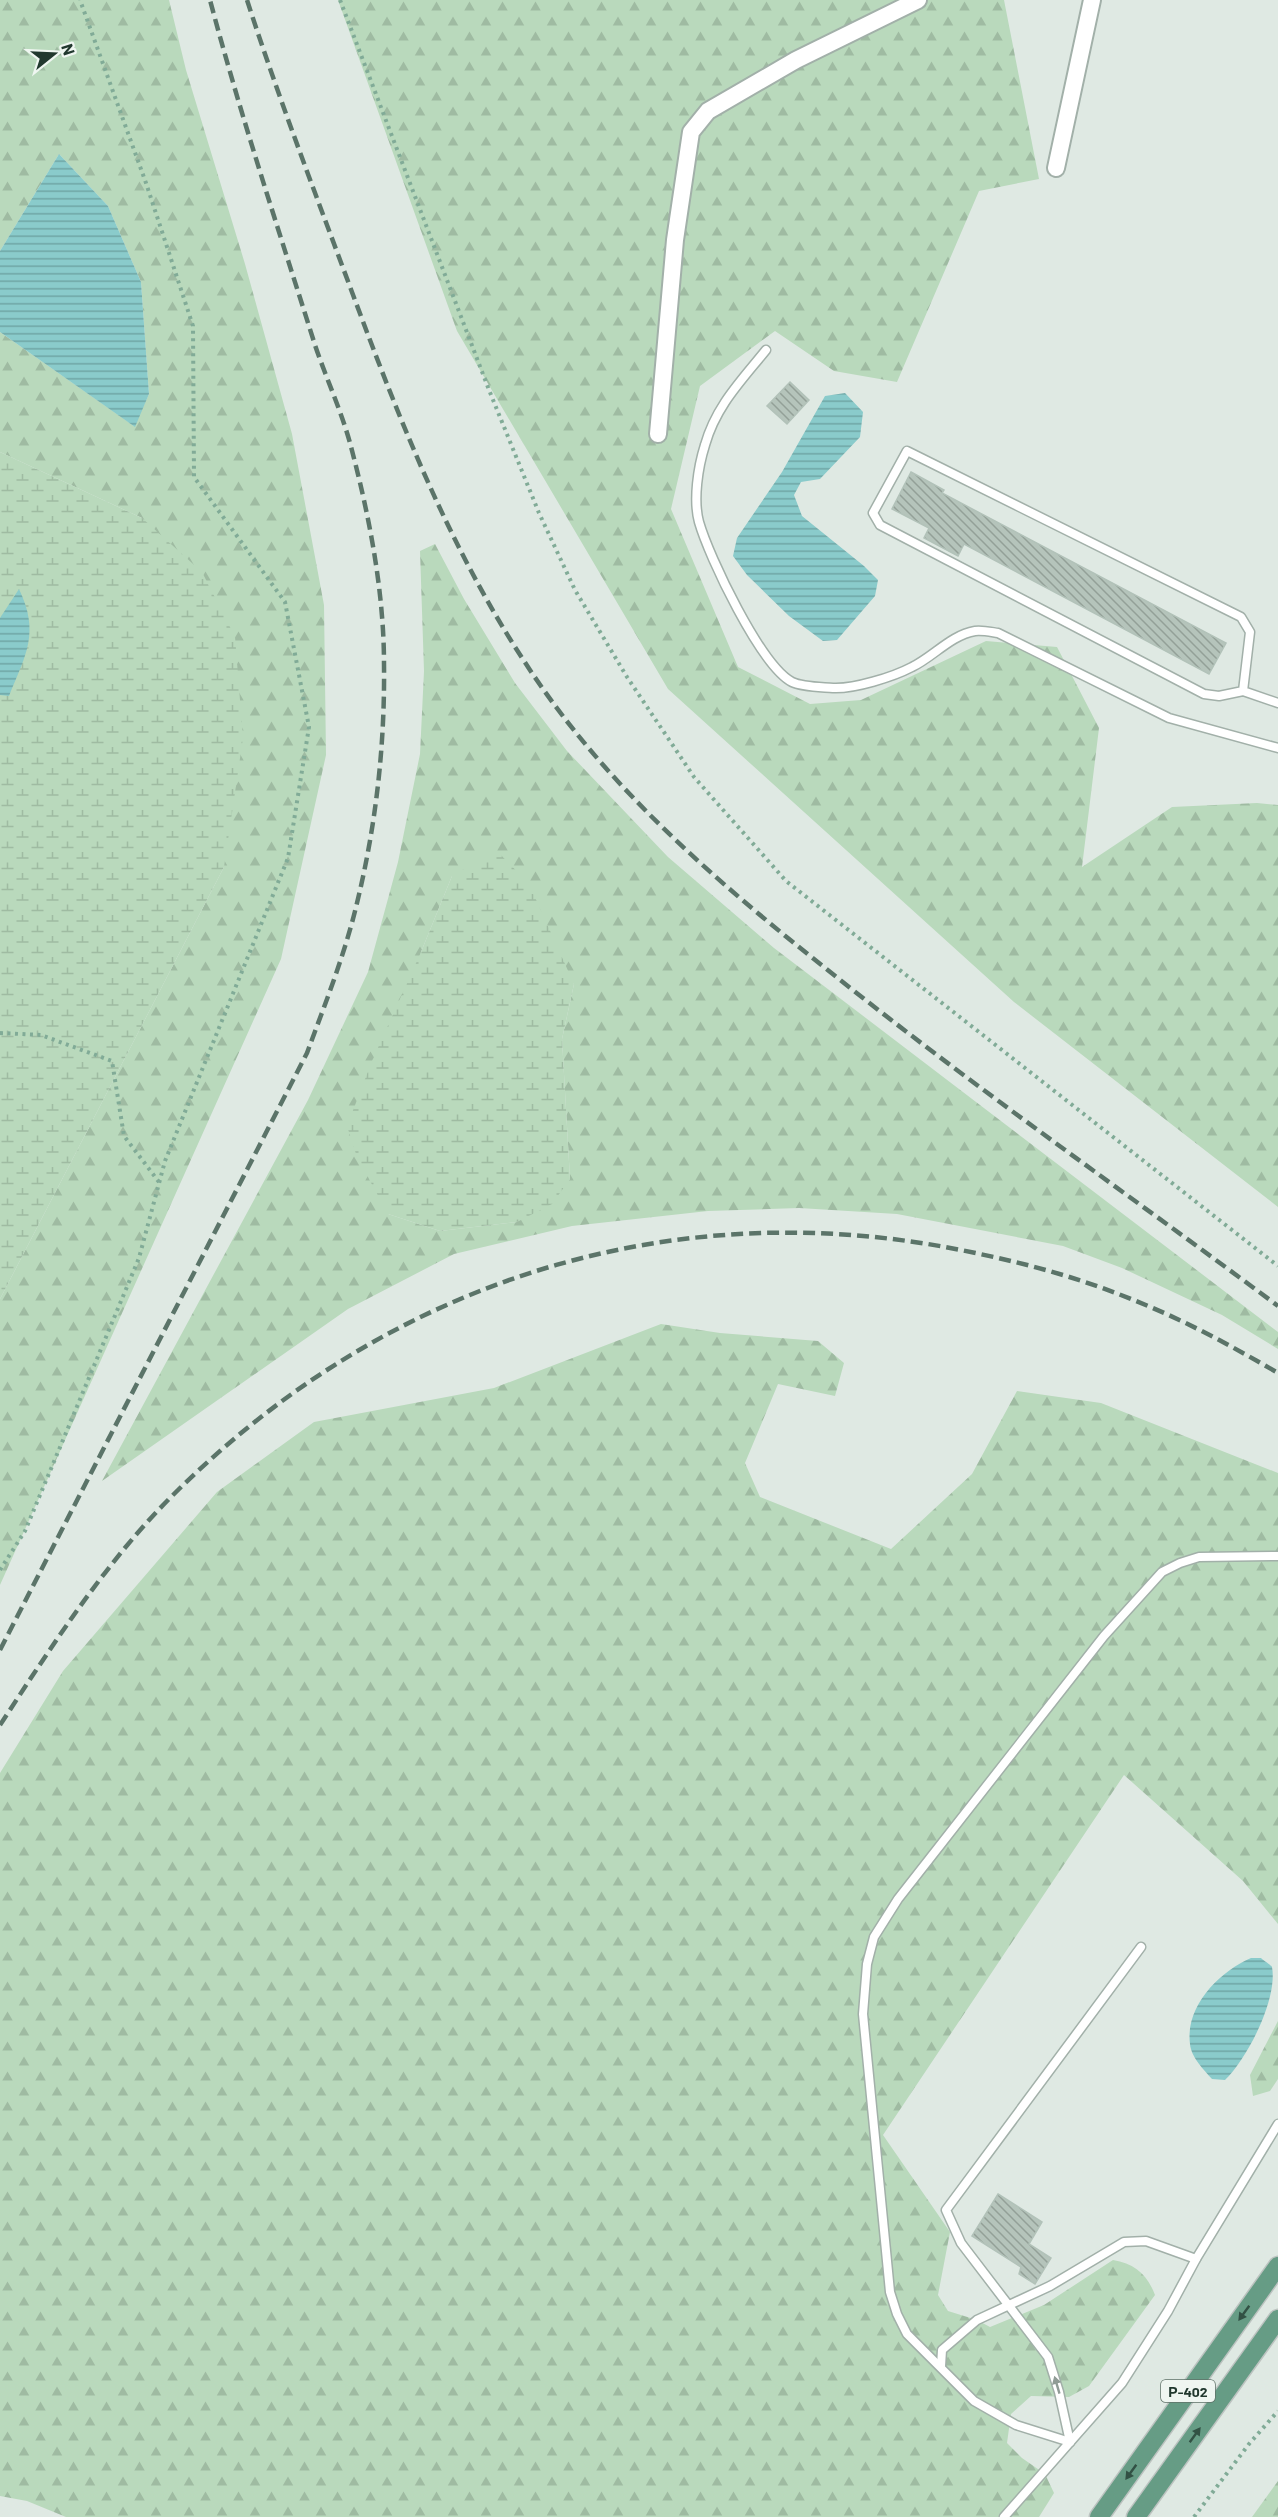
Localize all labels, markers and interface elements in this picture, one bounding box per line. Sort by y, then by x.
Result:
north arrow [24,24,84,84]
text: N [58,41,79,57]
one-way arrow [1238,2305,1250,2321]
one-way arrow [1052,2376,1061,2394]
road number: Р-402 [1161,2380,1215,2402]
one-way arrow [1189,2428,1201,2444]
one-way arrow [1125,2463,1137,2479]

